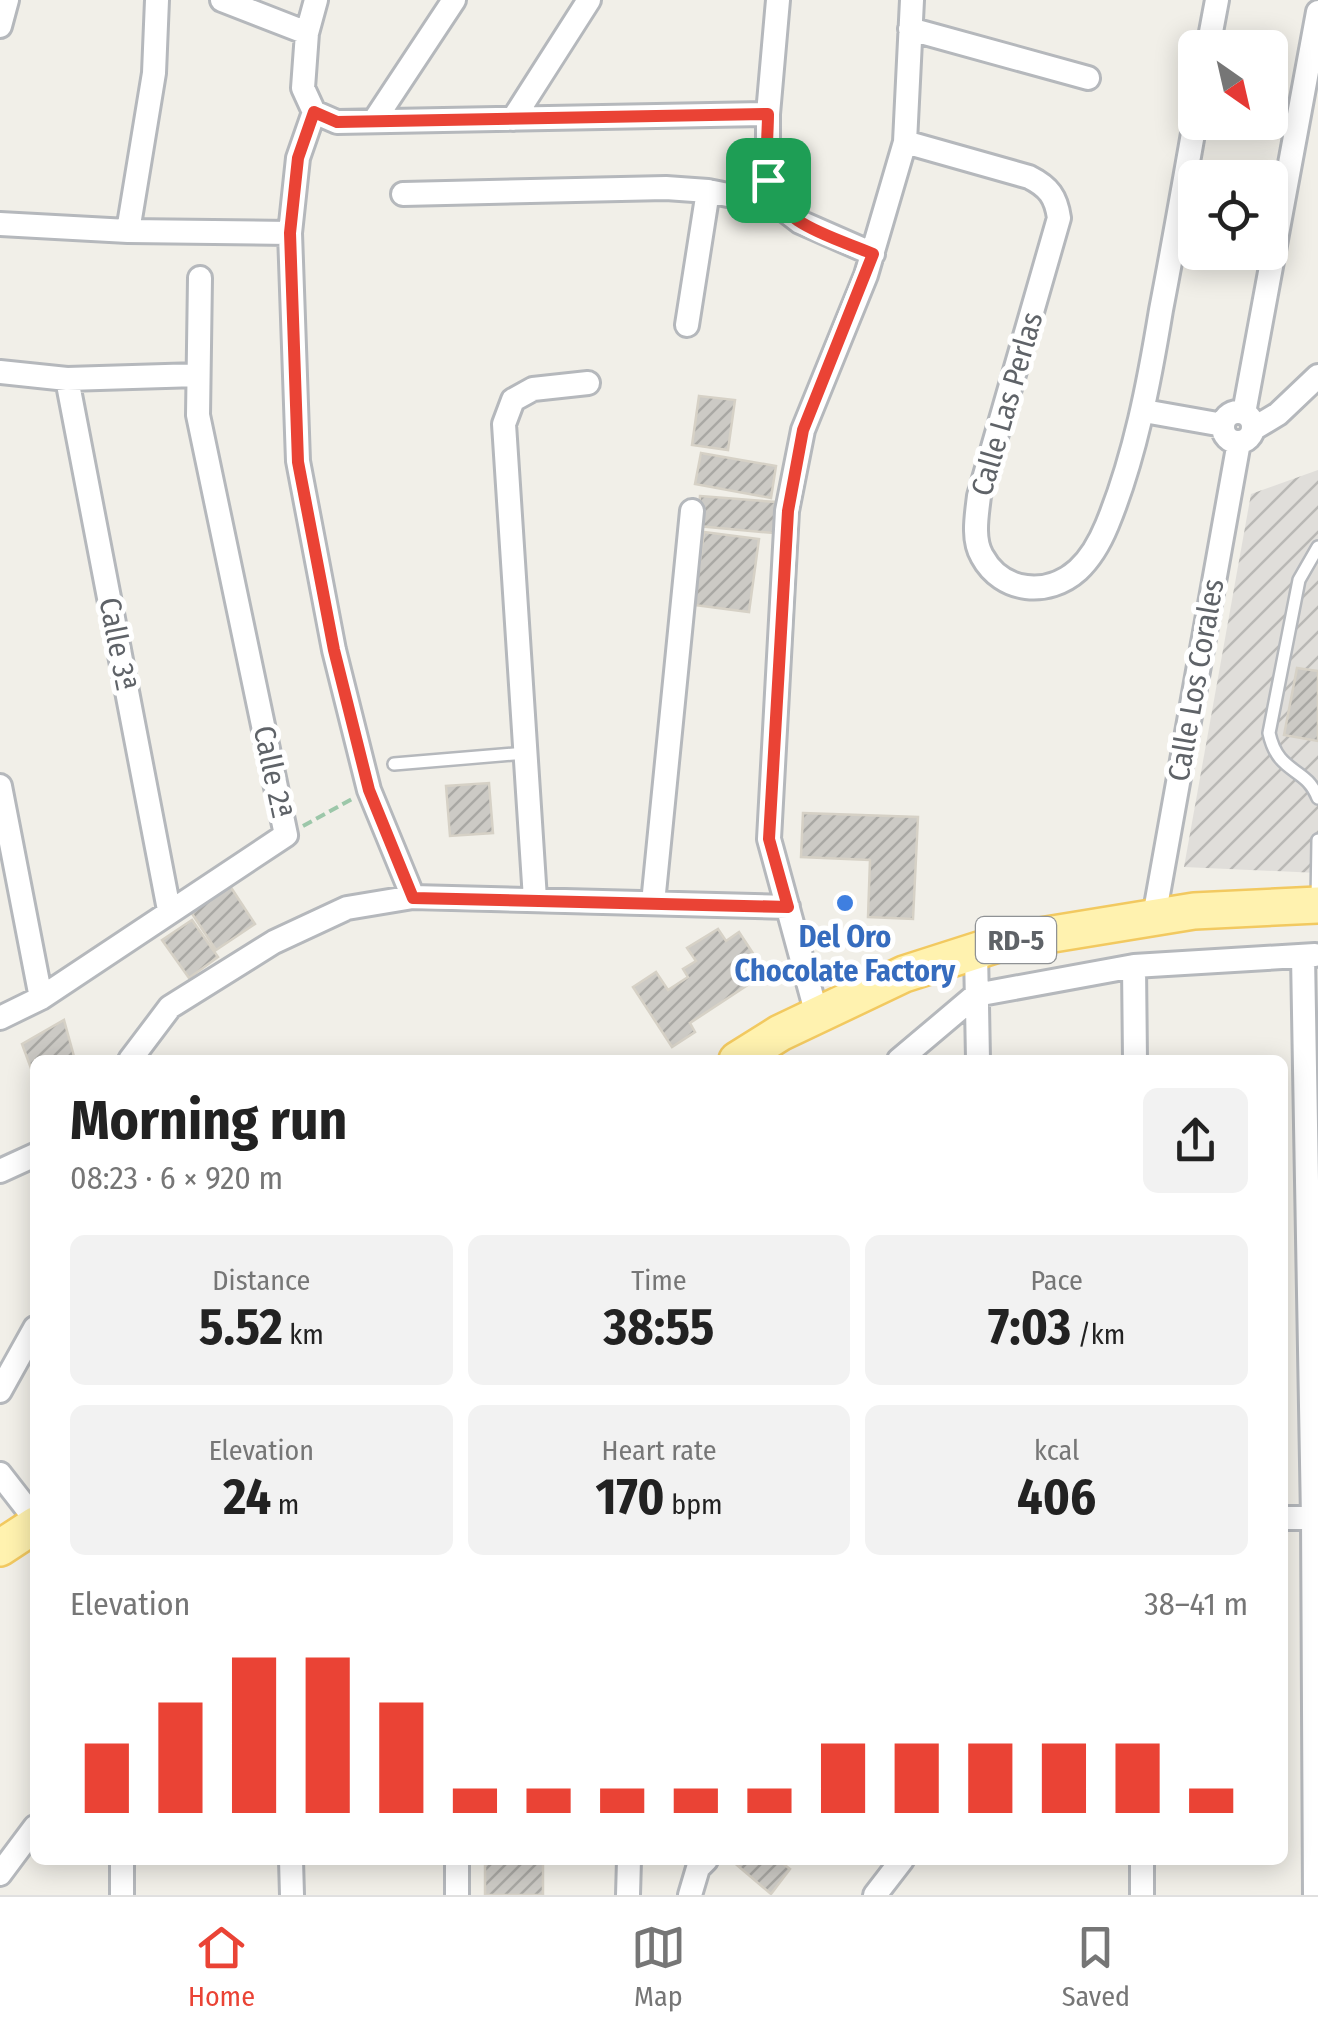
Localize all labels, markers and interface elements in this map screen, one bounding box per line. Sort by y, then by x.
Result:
north arrow [1178,30,1288,140]
map controls [1178,30,1288,270]
pin [726,138,811,223]
icon: arrive [741,153,796,208]
button: locate [1178,160,1288,270]
street label: Calle Las Perlas [964,308,1050,500]
street label: Calle Los Corales [1160,576,1232,784]
street label: Calle 3ª [91,594,145,694]
street label: Calle 2ª [246,722,300,822]
marker: Del Oro Chocolate Factory [834,892,856,914]
road number: RD-5 [976,917,1056,963]
place label: Del Oro Chocolate Factory [735,919,956,989]
text: Morning run [70,1088,347,1154]
button: share [1143,1088,1248,1193]
text: 08:23 · 6 × 920 m [70,1159,283,1197]
text: Distance [212,1264,310,1297]
text: Time [631,1264,687,1297]
text: Pace [1031,1264,1083,1297]
text: 5.52 [199,1297,283,1357]
text: 38:55 [604,1297,714,1357]
text: 7:03 [988,1297,1071,1357]
text: km [283,1318,324,1351]
text: /km [1071,1318,1125,1351]
text: Elevation [209,1434,314,1467]
text: Heart rate [602,1434,716,1467]
text: kcal [1034,1434,1079,1467]
text: 24 [223,1467,271,1527]
text: 170 [595,1467,665,1527]
text: 406 [1017,1467,1096,1527]
text: m [271,1488,299,1521]
text: bpm [665,1488,723,1521]
text: Elevation [70,1585,190,1623]
text: 38–41 m [1144,1585,1248,1623]
tab: Home [188,1920,255,2013]
tab: Map [631,1920,686,2013]
tab: Saved [1062,1920,1130,2013]

